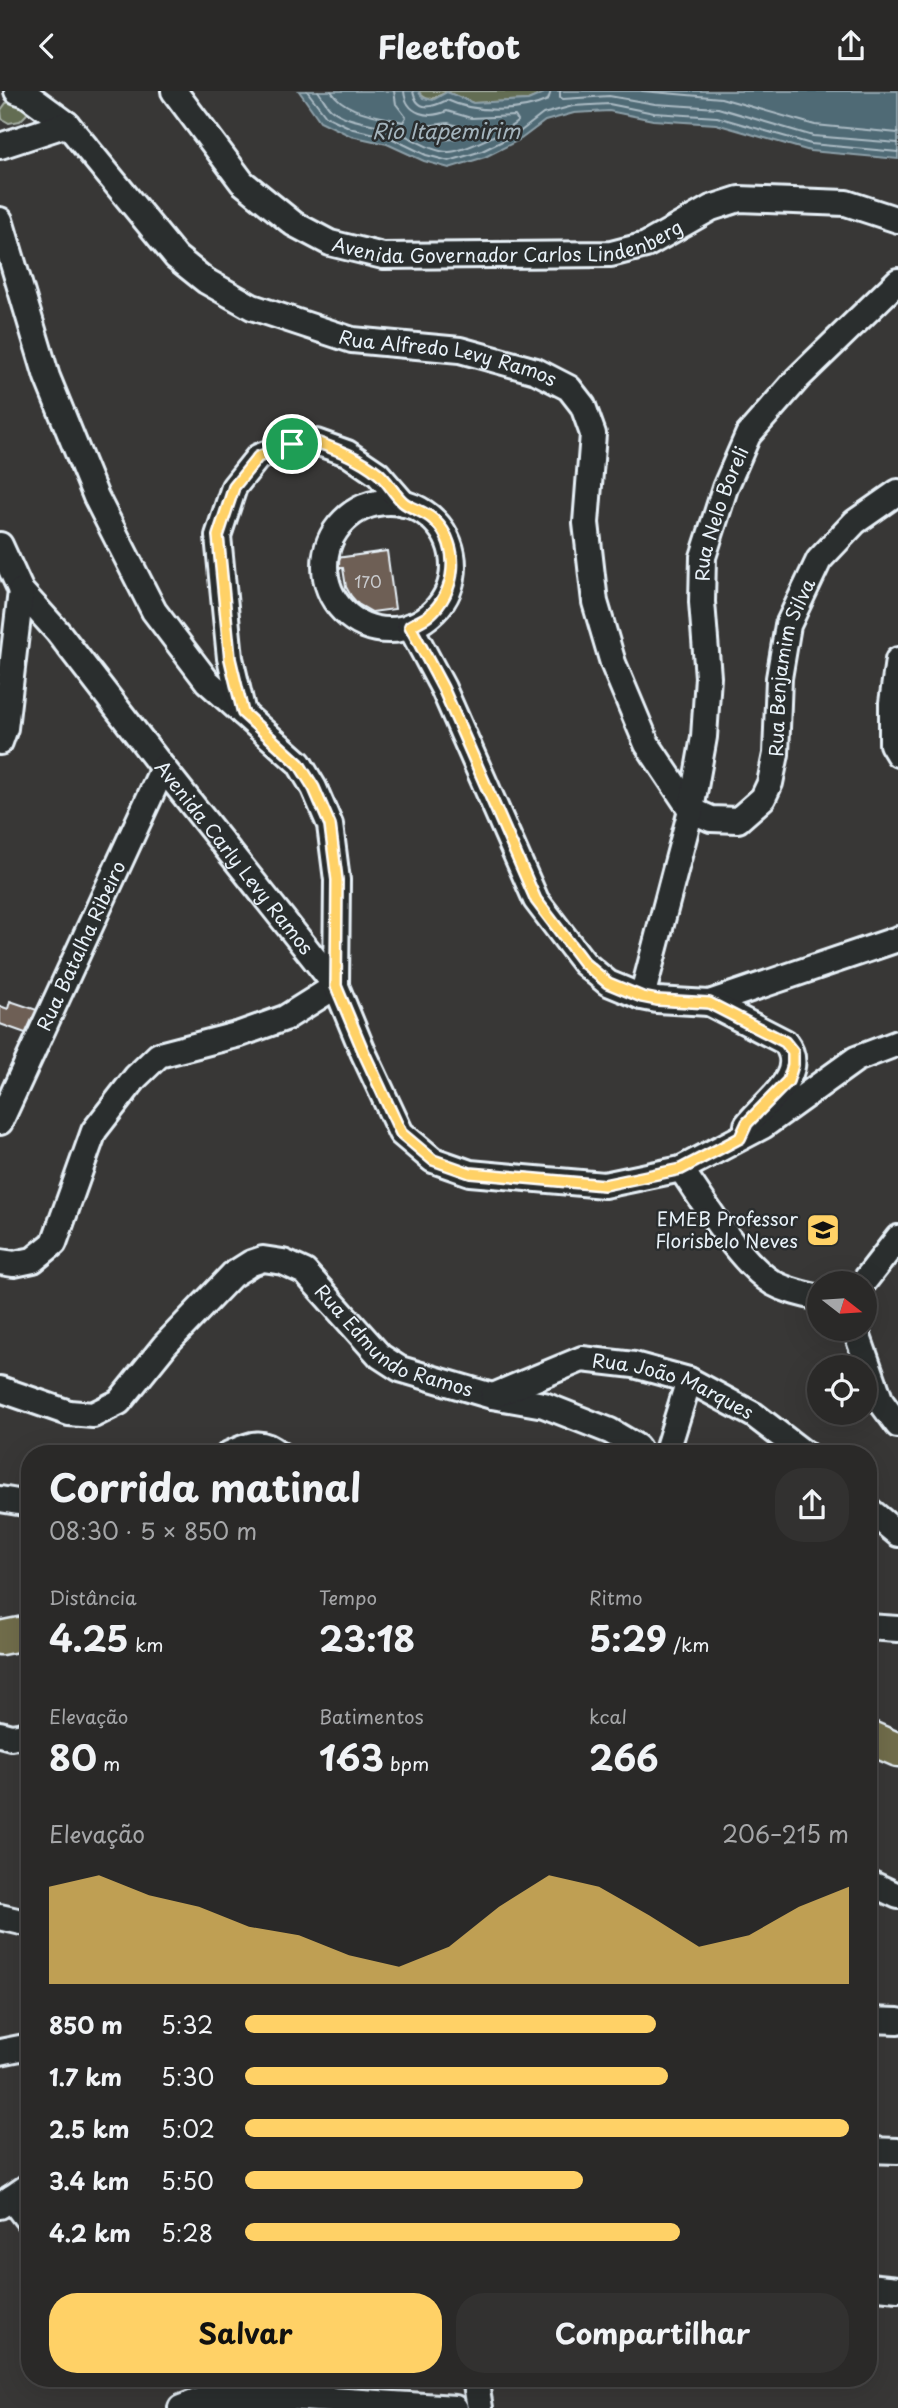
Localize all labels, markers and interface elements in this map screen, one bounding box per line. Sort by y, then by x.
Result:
text: Fleetfoot [378,22,520,70]
icon: back [28,27,66,65]
icon: share [832,27,870,65]
water label: Rio Itapemirim [372,114,521,146]
street label: Avenida Governador Carlos Lindenberg [330,212,687,269]
street label: Rua Alfredo Levy Ramos [336,322,562,393]
pin [262,414,322,474]
icon: arrive [273,425,311,463]
street label: Rua Nelo Boreli [687,441,755,582]
house number: 170 [354,569,382,593]
street label: Rua Benjamim Silva [761,573,821,757]
street label: Avenida Carly Levy Ramos [149,754,321,960]
street label: Rua Batalha Ribeiro [29,856,132,1035]
place label: EMEB Professor Florisbelo Neves [655,1204,798,1254]
school or university icon: EMEB Professor Florisbelo Neves [804,1211,842,1249]
north arrow [807,1271,877,1341]
map controls [807,1271,877,1425]
street label: Rua Edmundo Ramos [309,1277,477,1403]
street label: Rua João Marques [591,1345,759,1425]
button: locate [807,1355,877,1425]
text: Corrida matinal [49,1458,361,1515]
button: share [775,1468,849,1542]
text: 08:30 · 5 × 850 m [49,1513,257,1548]
text: Distância [49,1583,137,1611]
text: Tempo [319,1583,377,1611]
text: Ritmo [589,1583,643,1611]
text: 4.25 [49,1611,129,1664]
text: 23:18 [319,1611,415,1664]
text: 5:29 [589,1611,667,1664]
text: km [129,1630,164,1658]
text: /km [667,1630,710,1658]
text: Elevação [49,1702,128,1730]
text: Batimentos [319,1702,423,1730]
text: kcal [589,1702,627,1730]
text: 80 [49,1730,97,1783]
text: 163 [319,1730,384,1783]
text: 266 [589,1730,659,1783]
text: m [97,1749,120,1777]
text: bpm [384,1749,429,1777]
text: Elevação [49,1816,145,1851]
text: 206–215 m [722,1816,849,1851]
text: 850 m [49,2007,123,2042]
text: 5:32 [161,2007,213,2042]
text: 1.7 km [49,2059,122,2094]
text: 5:30 [161,2059,214,2094]
text: 2.5 km [49,2111,129,2146]
text: 5:02 [161,2111,215,2146]
text: 3.4 km [49,2163,129,2198]
text: 5:50 [161,2163,214,2198]
text: 4.2 km [49,2215,131,2250]
text: 5:28 [161,2215,213,2250]
button: Salvar [49,2293,442,2373]
button: Compartilhar [456,2293,849,2373]

